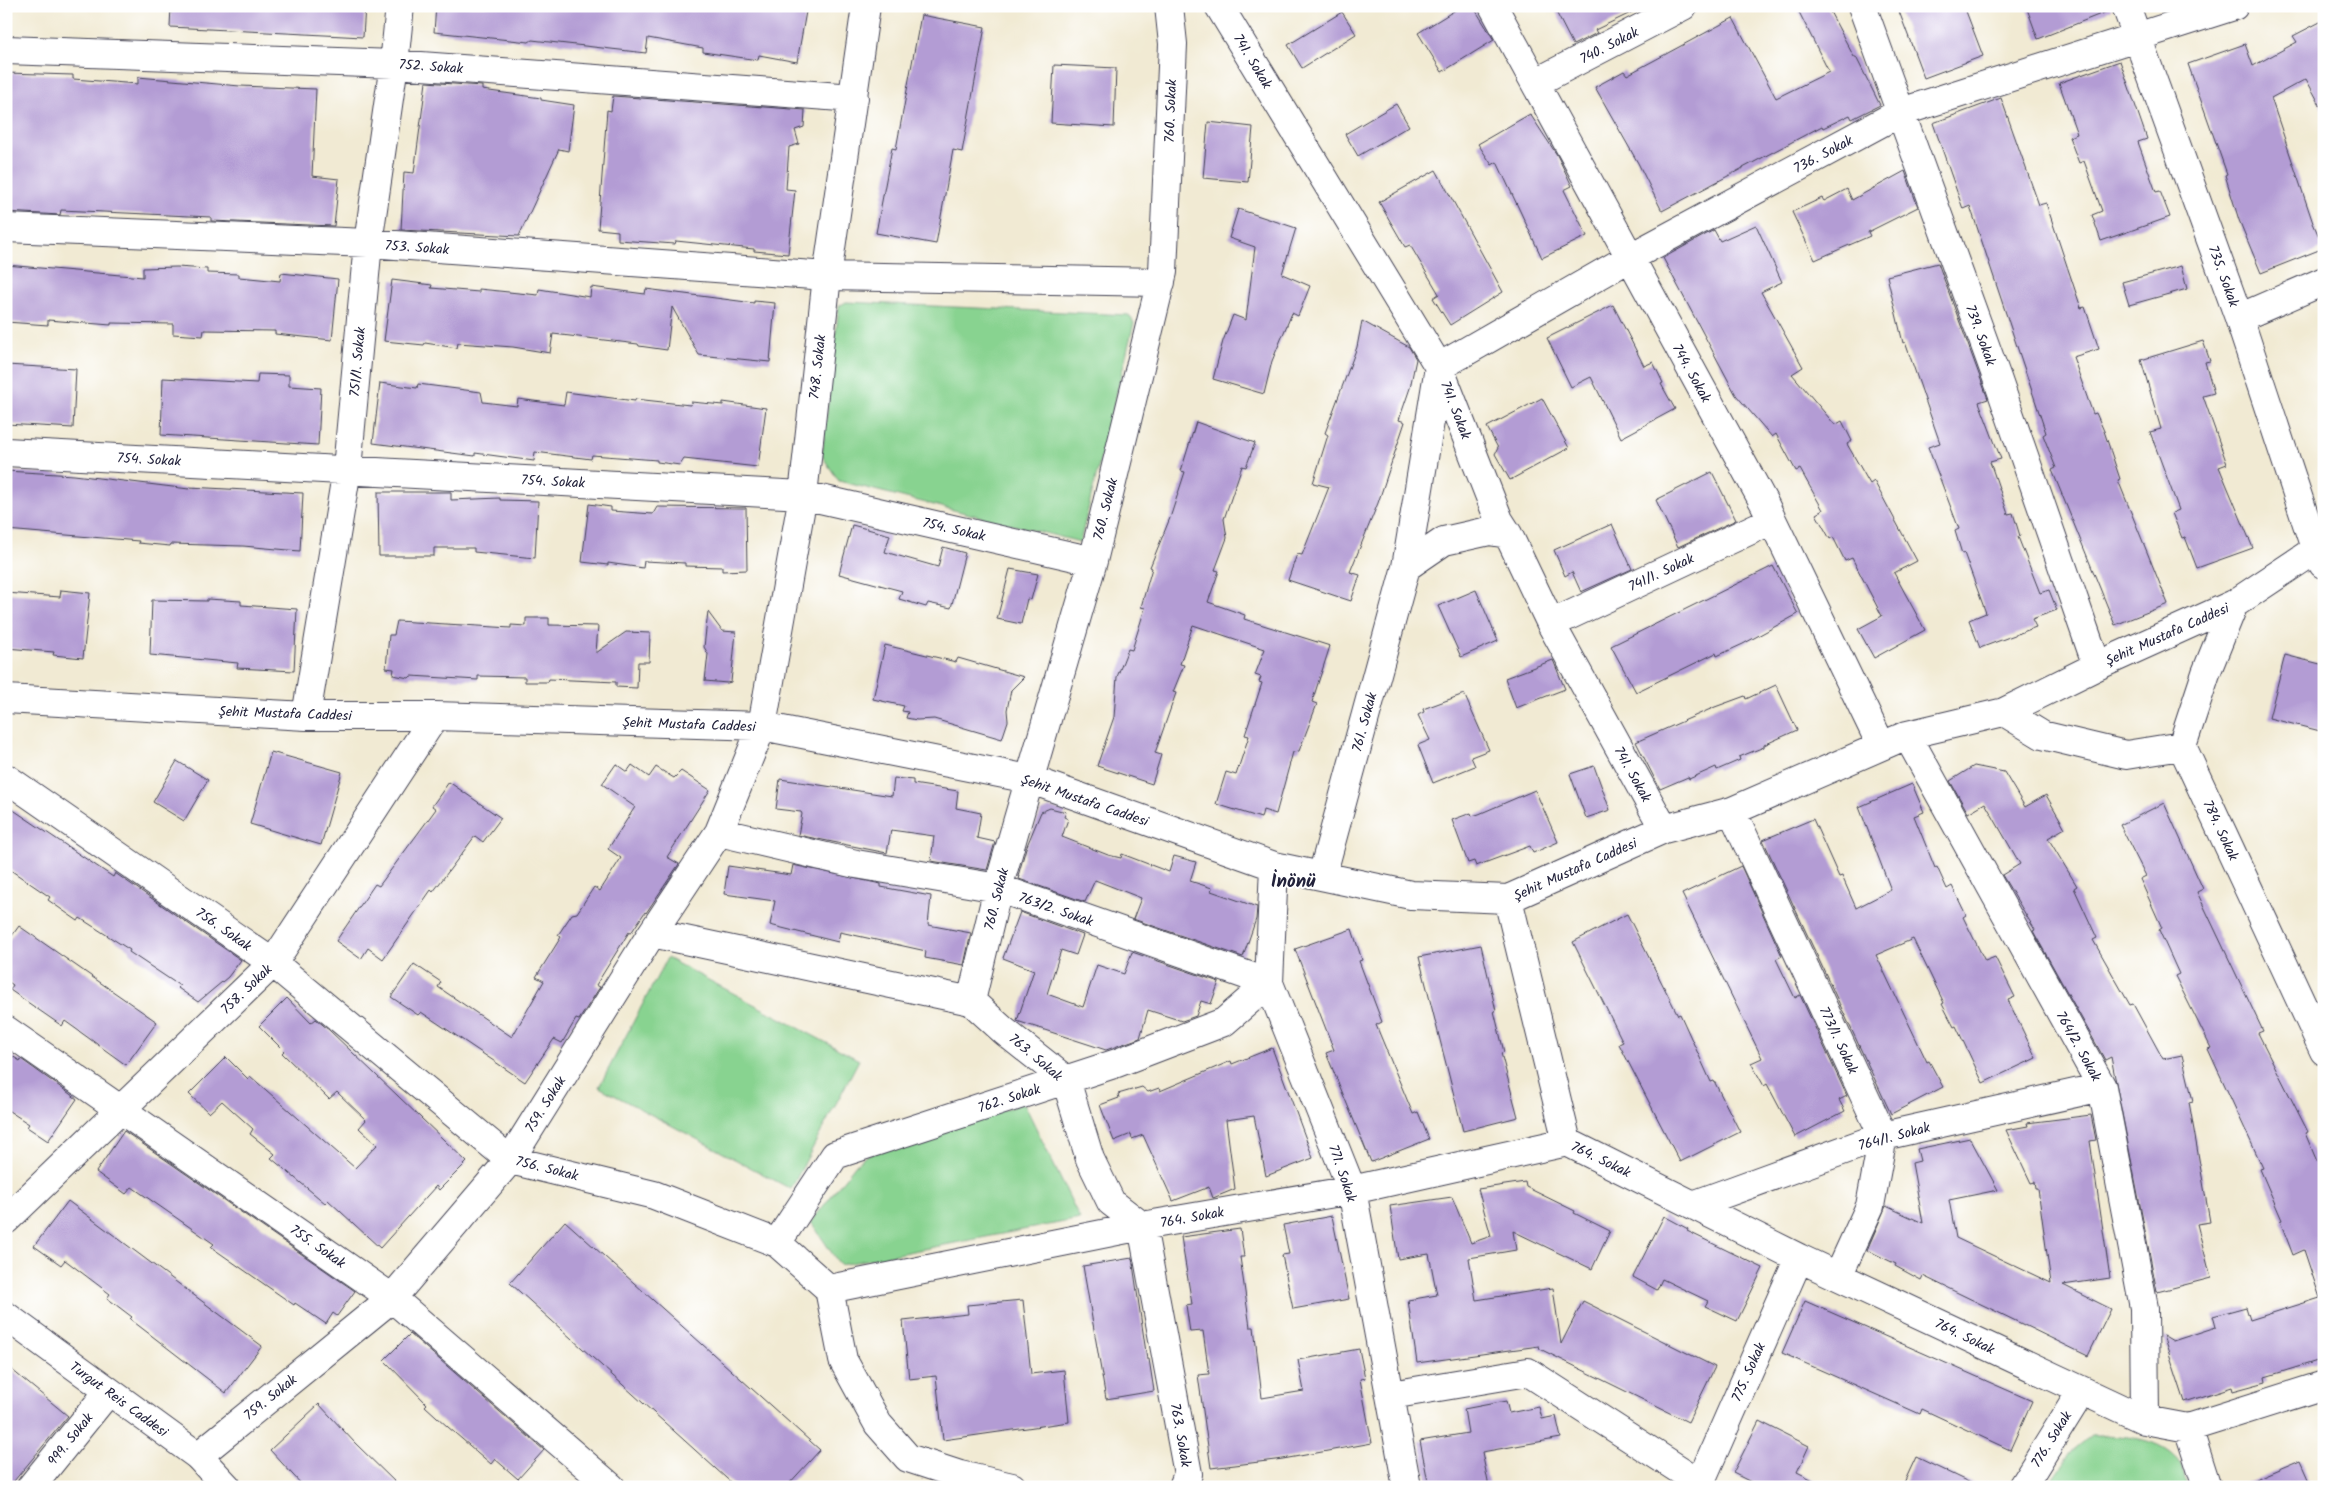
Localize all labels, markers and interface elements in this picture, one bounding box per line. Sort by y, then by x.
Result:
street label: 740. Sokak [1576,21,1643,70]
street label: 741. Sokak [1227,30,1277,94]
street label: 752. Sokak [398,54,464,80]
street label: 760. Sokak [1159,78,1183,143]
street label: 736. Sokak [1790,130,1858,180]
street label: 753. Sokak [384,235,450,261]
street label: 735. Sokak [2202,242,2245,311]
street label: 739. Sokak [1959,302,2001,369]
street label: 751/1. Sokak [344,326,372,398]
street label: 748. Sokak [804,333,832,401]
street label: 744. Sokak [1666,340,1717,407]
street label: 741. Sokak [1434,378,1476,443]
street label: 754. Sokak [116,447,182,473]
street label: 754. Sokak [520,469,586,495]
street label: 760. Sokak [1088,475,1124,543]
street label: 754. Sokak [920,512,988,548]
street label: 741/1. Sokak [1625,548,1698,598]
street label: Şehit Mustafa Caddesi [2102,597,2233,672]
street label: 761. Sokak [1346,690,1384,755]
street label: Şehit Mustafa Caddesi [218,701,353,727]
street label: Şehit Mustafa Caddesi [622,712,757,738]
street label: 741. Sokak [1608,742,1657,807]
street label: Şehit Mustafa Caddesi [1018,769,1152,833]
street label: 784. Sokak [2196,796,2244,865]
street label: Şehit Mustafa Caddesi [1510,832,1641,907]
street label: 760. Sokak [979,865,1015,933]
district label: İnönü [1271,867,1316,897]
street label: 763/2. Sokak [1015,887,1096,933]
street label: 756. Sokak [191,902,256,957]
street label: 758. Sokak [216,959,278,1020]
street label: 773/1. Sokak [1813,1003,1864,1078]
street label: 764/2. Sokak [2050,1007,2107,1086]
street label: 763. Sokak [1004,1029,1068,1087]
street label: 759. Sokak [520,1072,572,1137]
street label: 762. Sokak [975,1078,1044,1119]
street label: 764/1. Sokak [1856,1117,1933,1157]
street label: 764. Sokak [1567,1136,1635,1184]
street label: 771. Sokak [1322,1142,1362,1206]
street label: 756. Sokak [513,1151,581,1188]
street label: 764. Sokak [1159,1201,1226,1234]
street label: 755. Sokak [285,1219,350,1274]
street label: 764. Sokak [1931,1313,1999,1361]
street label: 775. Sokak [1726,1339,1772,1406]
street label: Turgut Reis Caddesi [65,1356,173,1444]
street label: 759. Sokak [239,1369,302,1426]
street label: 763. Sokak [1164,1401,1197,1469]
street label: 776. Sokak [2026,1407,2078,1472]
street label: 999. Sokak [42,1408,99,1471]

